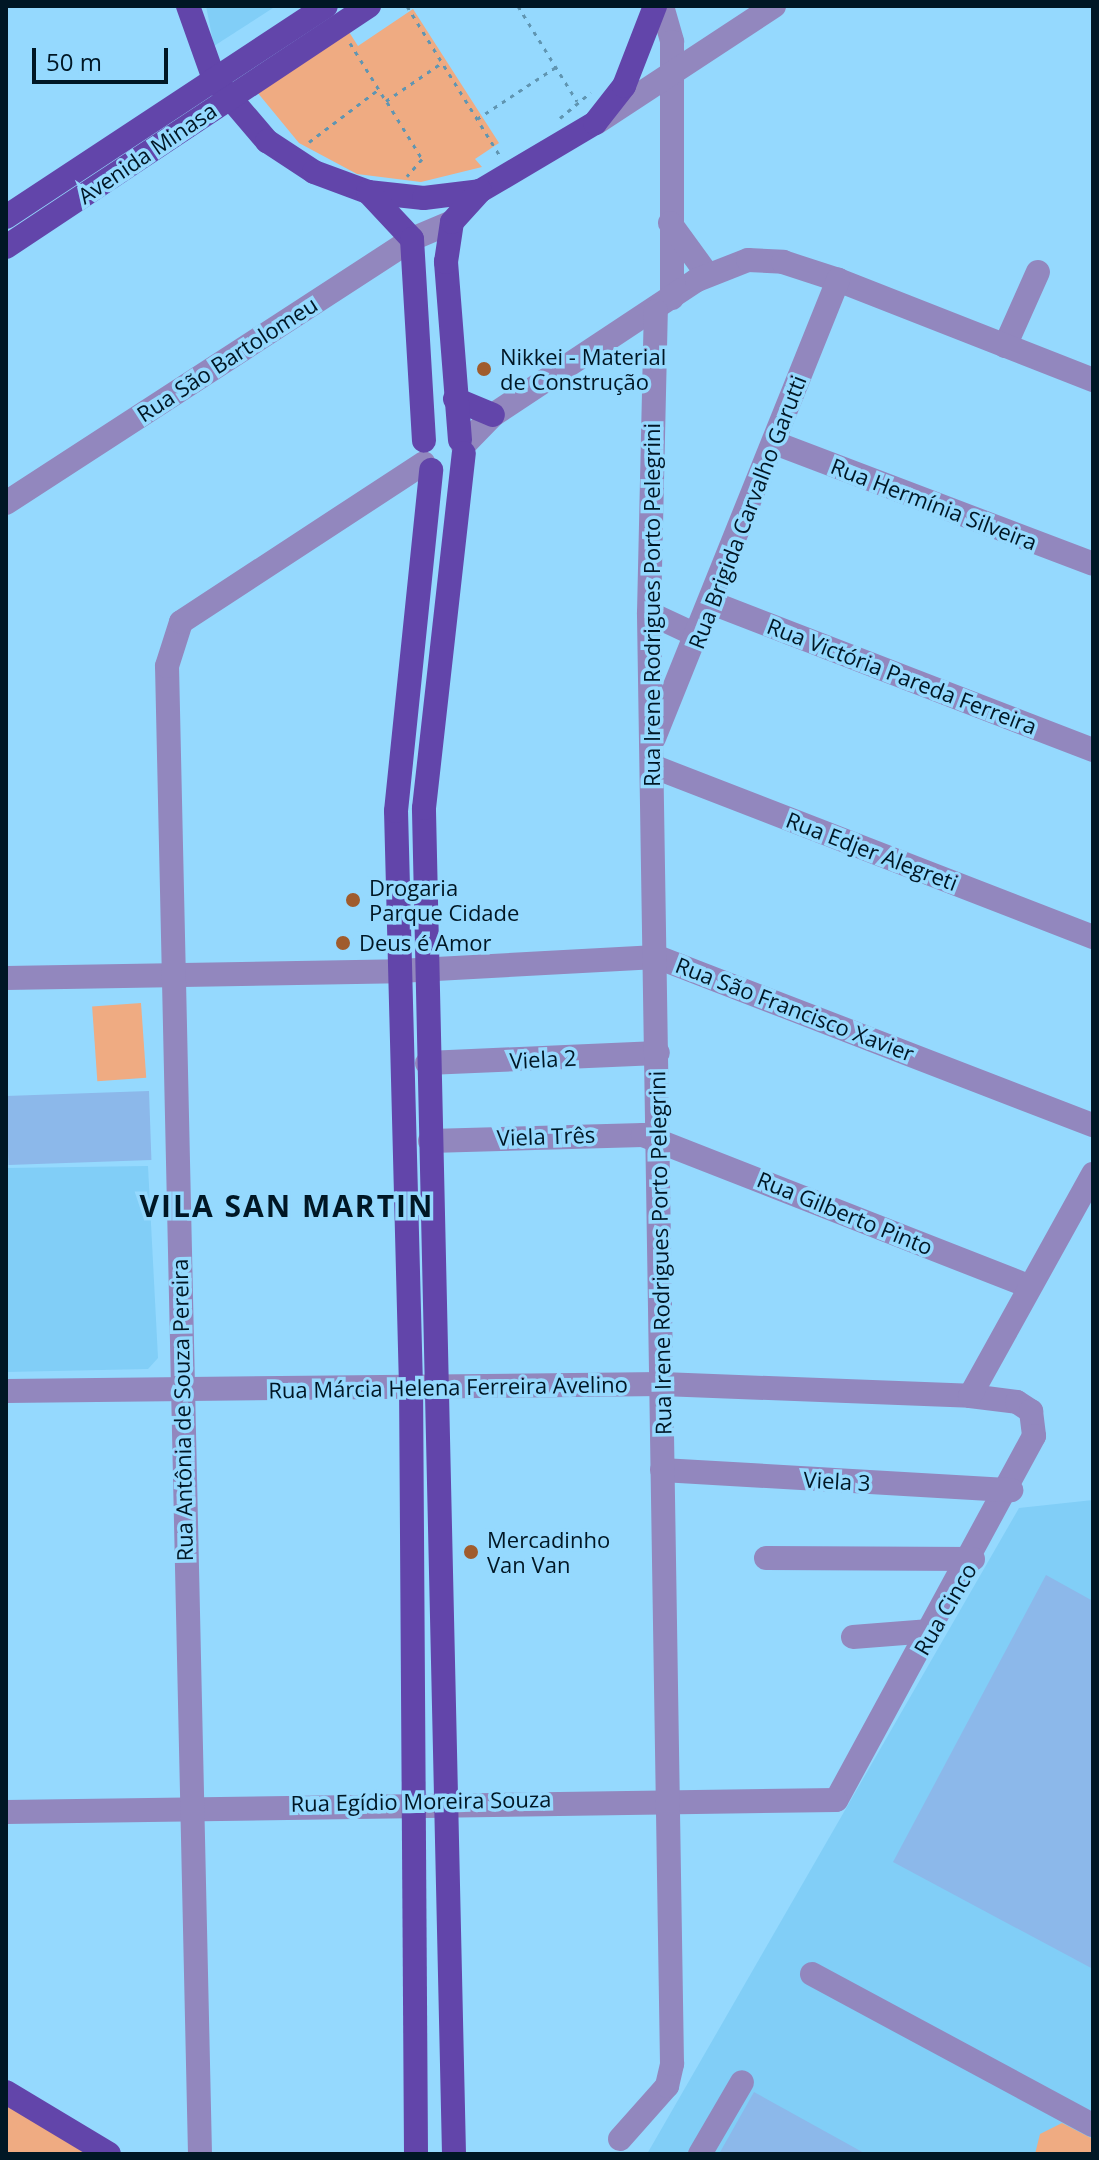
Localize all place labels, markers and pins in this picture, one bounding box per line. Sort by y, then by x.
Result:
place label: Nikkei - Material de Construção [500,343,666,394]
marker: Nikkei - Material de Construção [475,360,493,378]
place label: Drogaria Parque Cidade [369,874,519,926]
marker: Drogaria Parque Cidade [344,891,362,909]
place label: Deus é Amor [359,930,492,956]
marker: Deus é Amor [334,934,352,952]
place label: Mercadinho Van Van [487,1526,610,1578]
marker: Mercadinho Van Van [462,1543,480,1561]

